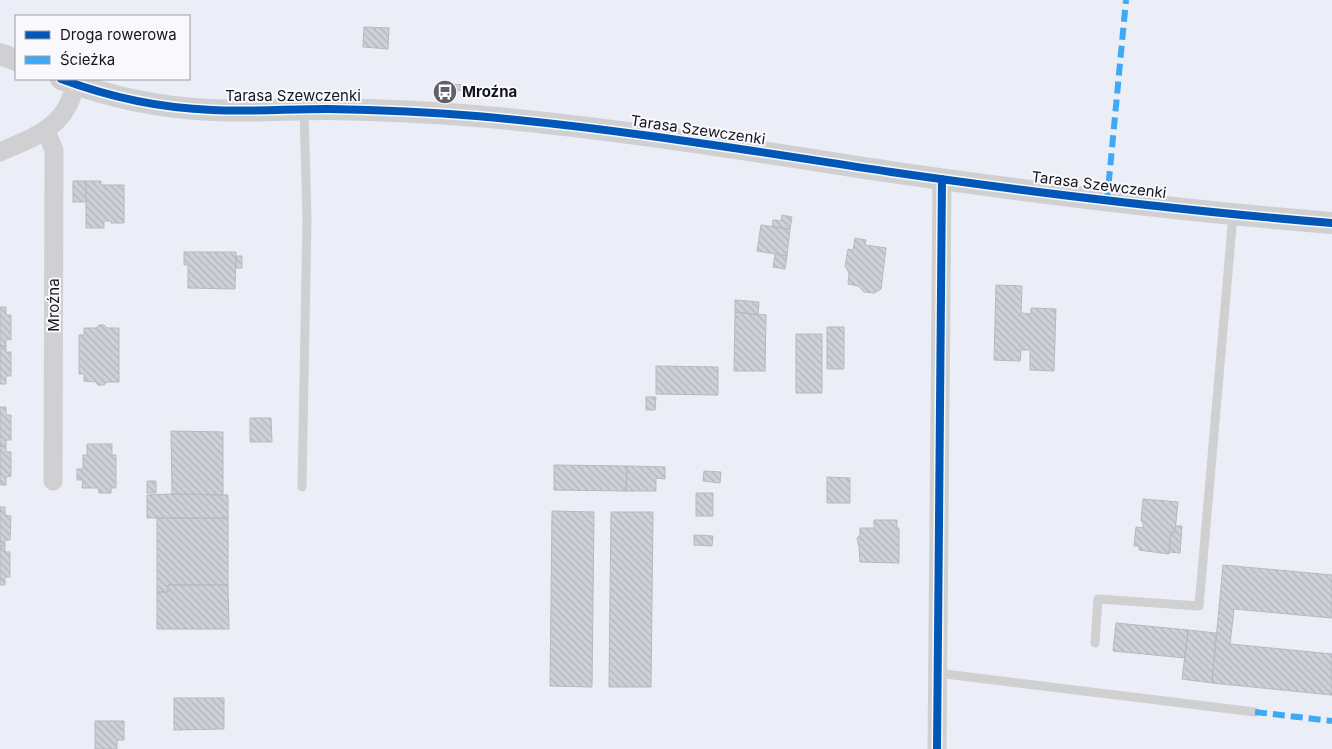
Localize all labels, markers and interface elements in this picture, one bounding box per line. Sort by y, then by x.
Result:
legend [15,15,190,80]
text: Droga rowerowa [60,25,177,44]
text: Ścieżka [60,50,115,69]
bus stop icon: Mroźna [432,79,458,105]
place label: Mroźna [462,82,517,101]
street label: Tarasa Szewczenki [225,86,361,105]
street label: Tarasa Szewczenki [630,111,767,148]
street label: Tarasa Szewczenki [1031,167,1168,202]
street label: Mroźna [44,278,63,332]

